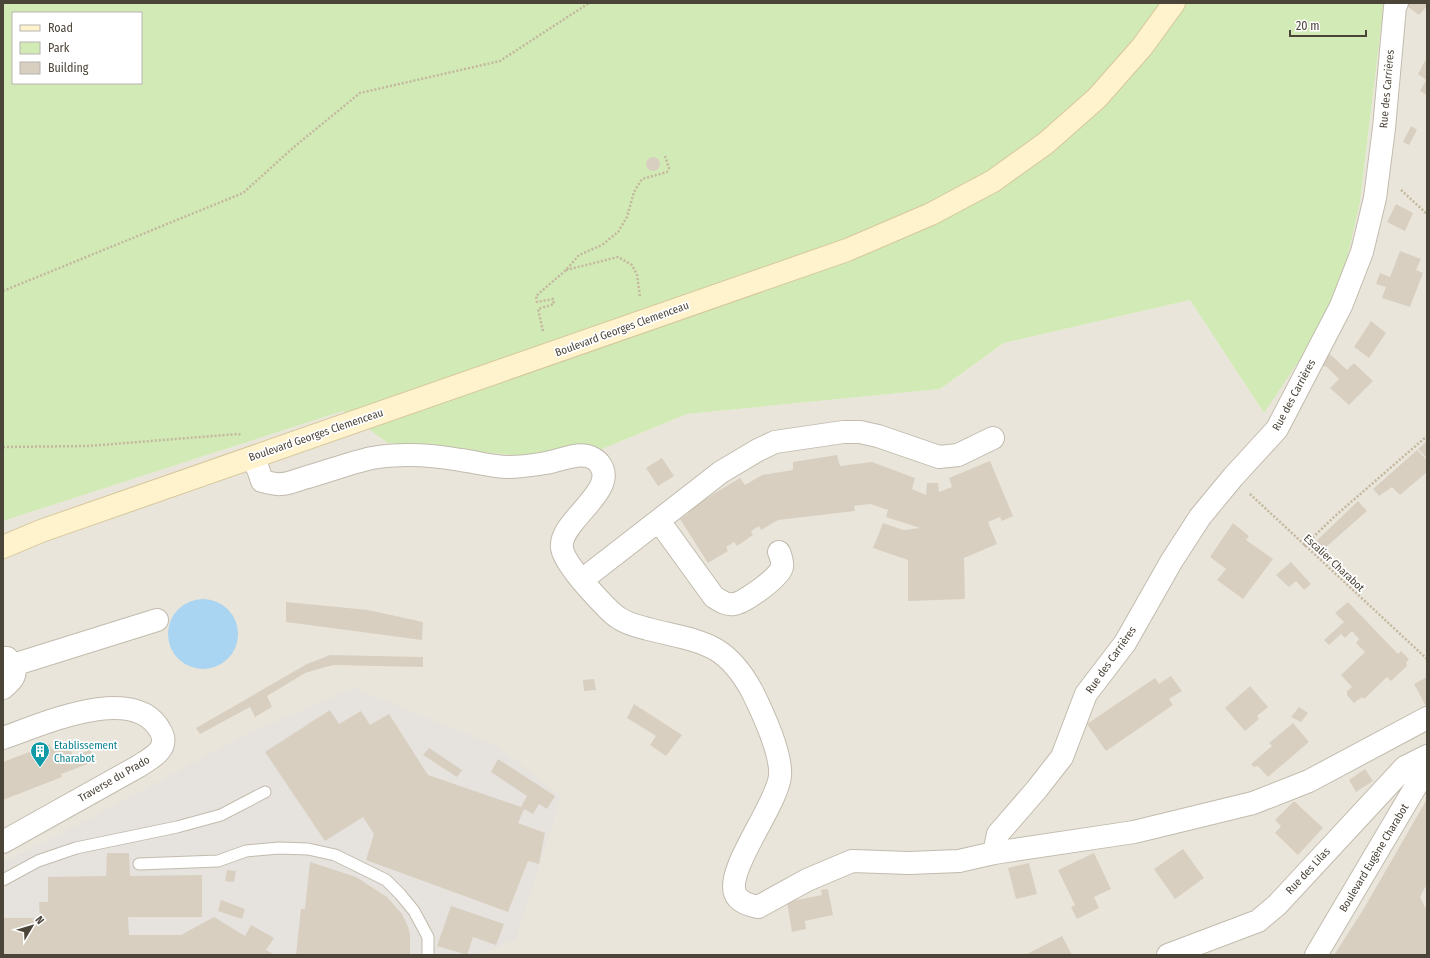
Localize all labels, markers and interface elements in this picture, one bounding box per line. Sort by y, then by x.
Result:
legend [12,12,142,84]
scale bar [1290,12,1366,38]
text: 20 m [1296,19,1320,33]
text: Road [48,21,73,35]
text: Park [48,41,70,55]
street label: Rue des Carrières [1377,49,1397,129]
text: Building [48,61,89,75]
street label: Boulevard Georges Clemenceau [553,299,691,359]
street label: Rue des Carrières [1270,357,1318,433]
street label: Boulevard Georges Clemenceau [247,406,385,464]
street label: Escalier Charabot [1301,532,1367,595]
street label: Rue des Carrières [1083,624,1139,696]
place label: Etablissement Charabot [54,739,118,765]
building icon: Etablissement Charabot [29,740,51,768]
street label: Traverse du Prado [76,753,152,805]
street label: Boulevard Eugène Charabot [1337,801,1412,914]
street label: Rue des Lilas [1283,845,1333,897]
north arrow [12,906,52,946]
text: N [32,914,47,927]

